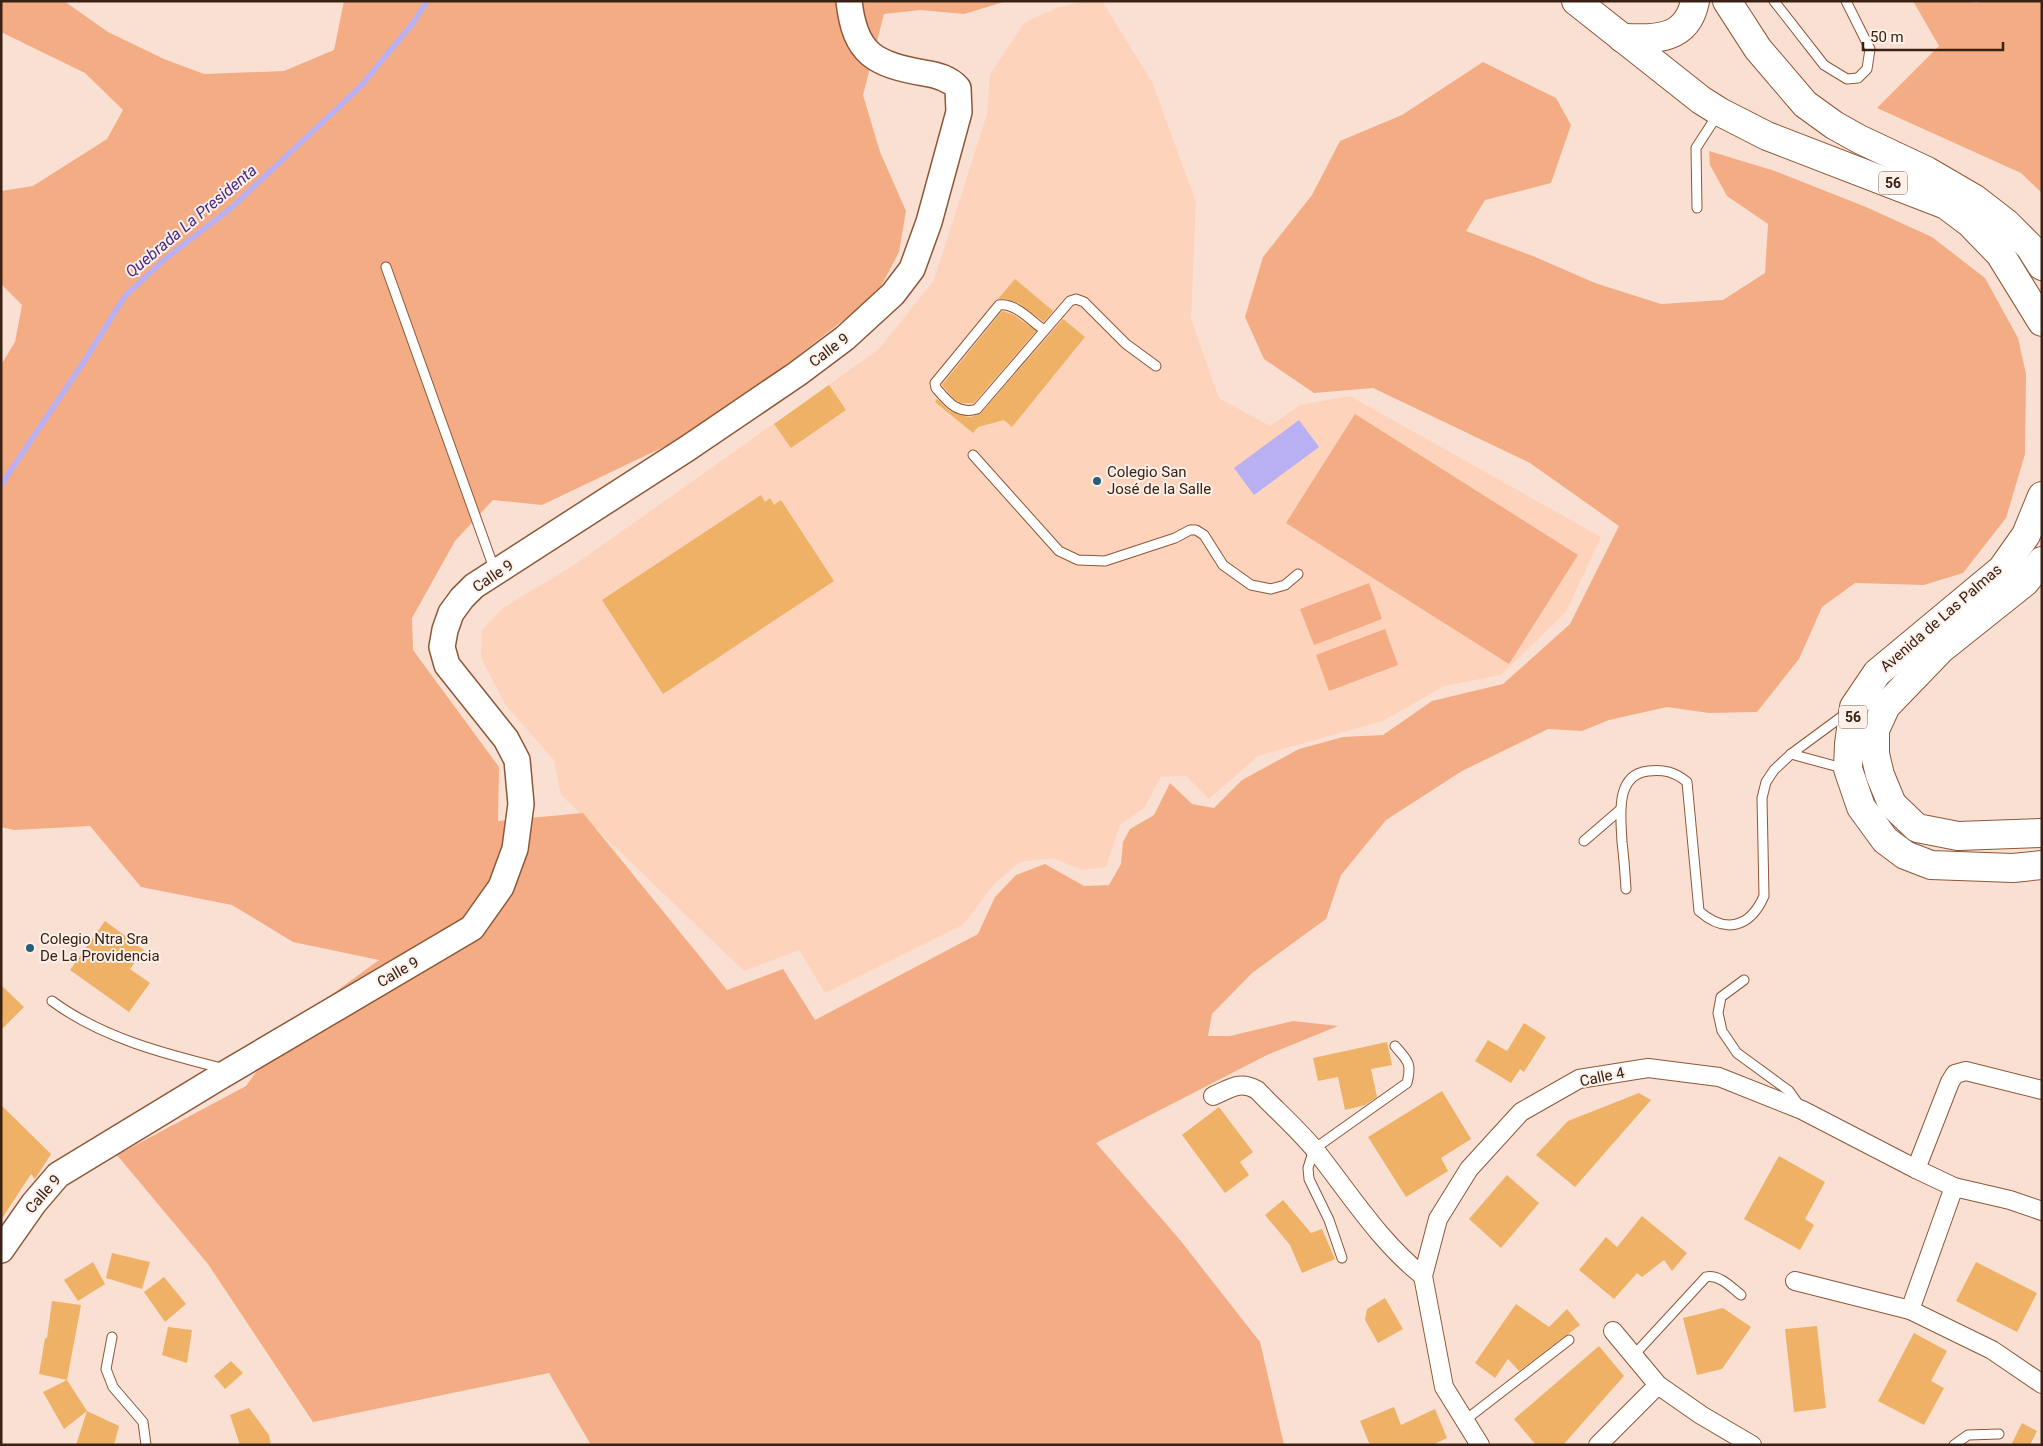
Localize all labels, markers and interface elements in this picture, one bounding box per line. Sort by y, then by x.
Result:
scale bar [1863,20,2003,52]
text: 50 m [1870,28,1904,46]
water label: Quebrada La Presidenta [122,161,260,281]
road number: 56 [1879,172,1907,194]
street label: Calle 9 [805,329,853,371]
place label: Colegio San José de la Salle [1107,463,1211,498]
marker: Colegio San José de la Salle [1091,475,1103,487]
street label: Calle 9 [469,556,517,596]
street label: Avenida de Las Palmas [1877,560,2005,676]
road number: 56 [1839,706,1867,729]
place label: Colegio Ntra Sra De La Providencia [40,930,160,965]
marker: Colegio Ntra Sra De La Providencia [24,942,36,954]
street label: Calle 9 [374,953,422,991]
street label: Calle 4 [1578,1063,1627,1091]
street label: Calle 9 [21,1171,65,1217]

